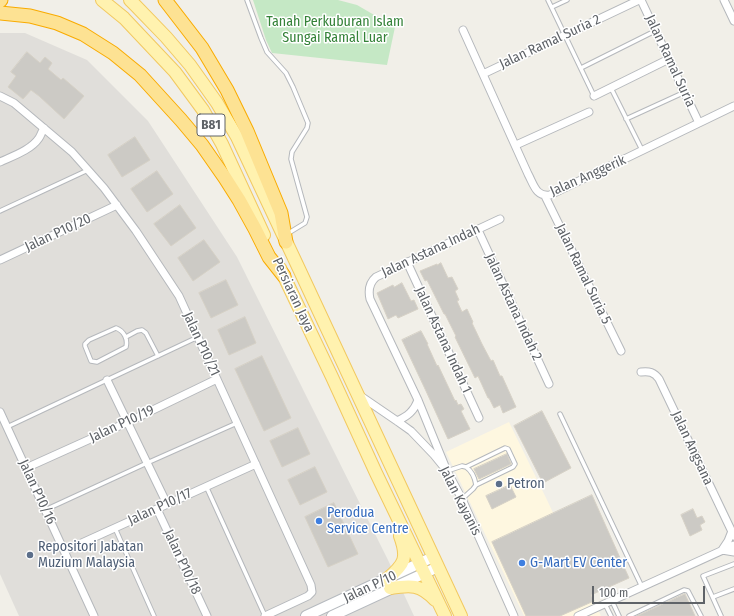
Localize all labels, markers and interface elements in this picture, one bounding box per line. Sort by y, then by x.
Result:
street label: Jalan Ramal Suria 2 [497,11,603,73]
street label: Jalan Ramal Suria [641,12,699,110]
park label: Tanah Perkuburan Islam Sungai Ramal Luar [266,14,404,46]
road number: B81 [197,114,225,136]
street label: Jalan Anggerik [547,152,629,200]
street label: Jalan P10/20 [22,210,94,256]
street label: Jalan Astana Indah [379,221,483,281]
street label: Jalan Ramal Suria 5 [551,221,615,327]
street label: Jalan Astana Indah 2 [481,251,545,363]
street label: Persiaran Jaya [268,255,318,335]
street label: Jalan Astana Indah 1 [411,284,475,396]
street label: Jalan P10/21 [179,309,223,379]
street label: Jalan P10/19 [87,402,157,446]
street label: Jalan Angsana [668,408,716,488]
street label: Jalan P10/16 [15,457,59,527]
street label: Jalan Kayanis [435,464,485,538]
place label: Petron [507,476,545,492]
marker: Petron [494,479,504,489]
street label: Jalan P10/17 [125,485,195,529]
place label: Perodua Service Centre [327,505,409,538]
marker: Perodua Service Centre [314,516,324,526]
street label: Jalan P10/18 [160,527,204,597]
place label: Repositori Jabatan Muzium Malaysia [38,539,144,572]
marker: Repositori Jabatan Muzium Malaysia [25,550,35,560]
place label: G-Mart EV Center [530,555,627,571]
marker: G-Mart EV Center [517,558,527,568]
street label: Jalan P/10 [341,567,399,607]
scale bar [594,578,707,604]
text: 100 m [599,586,628,600]

